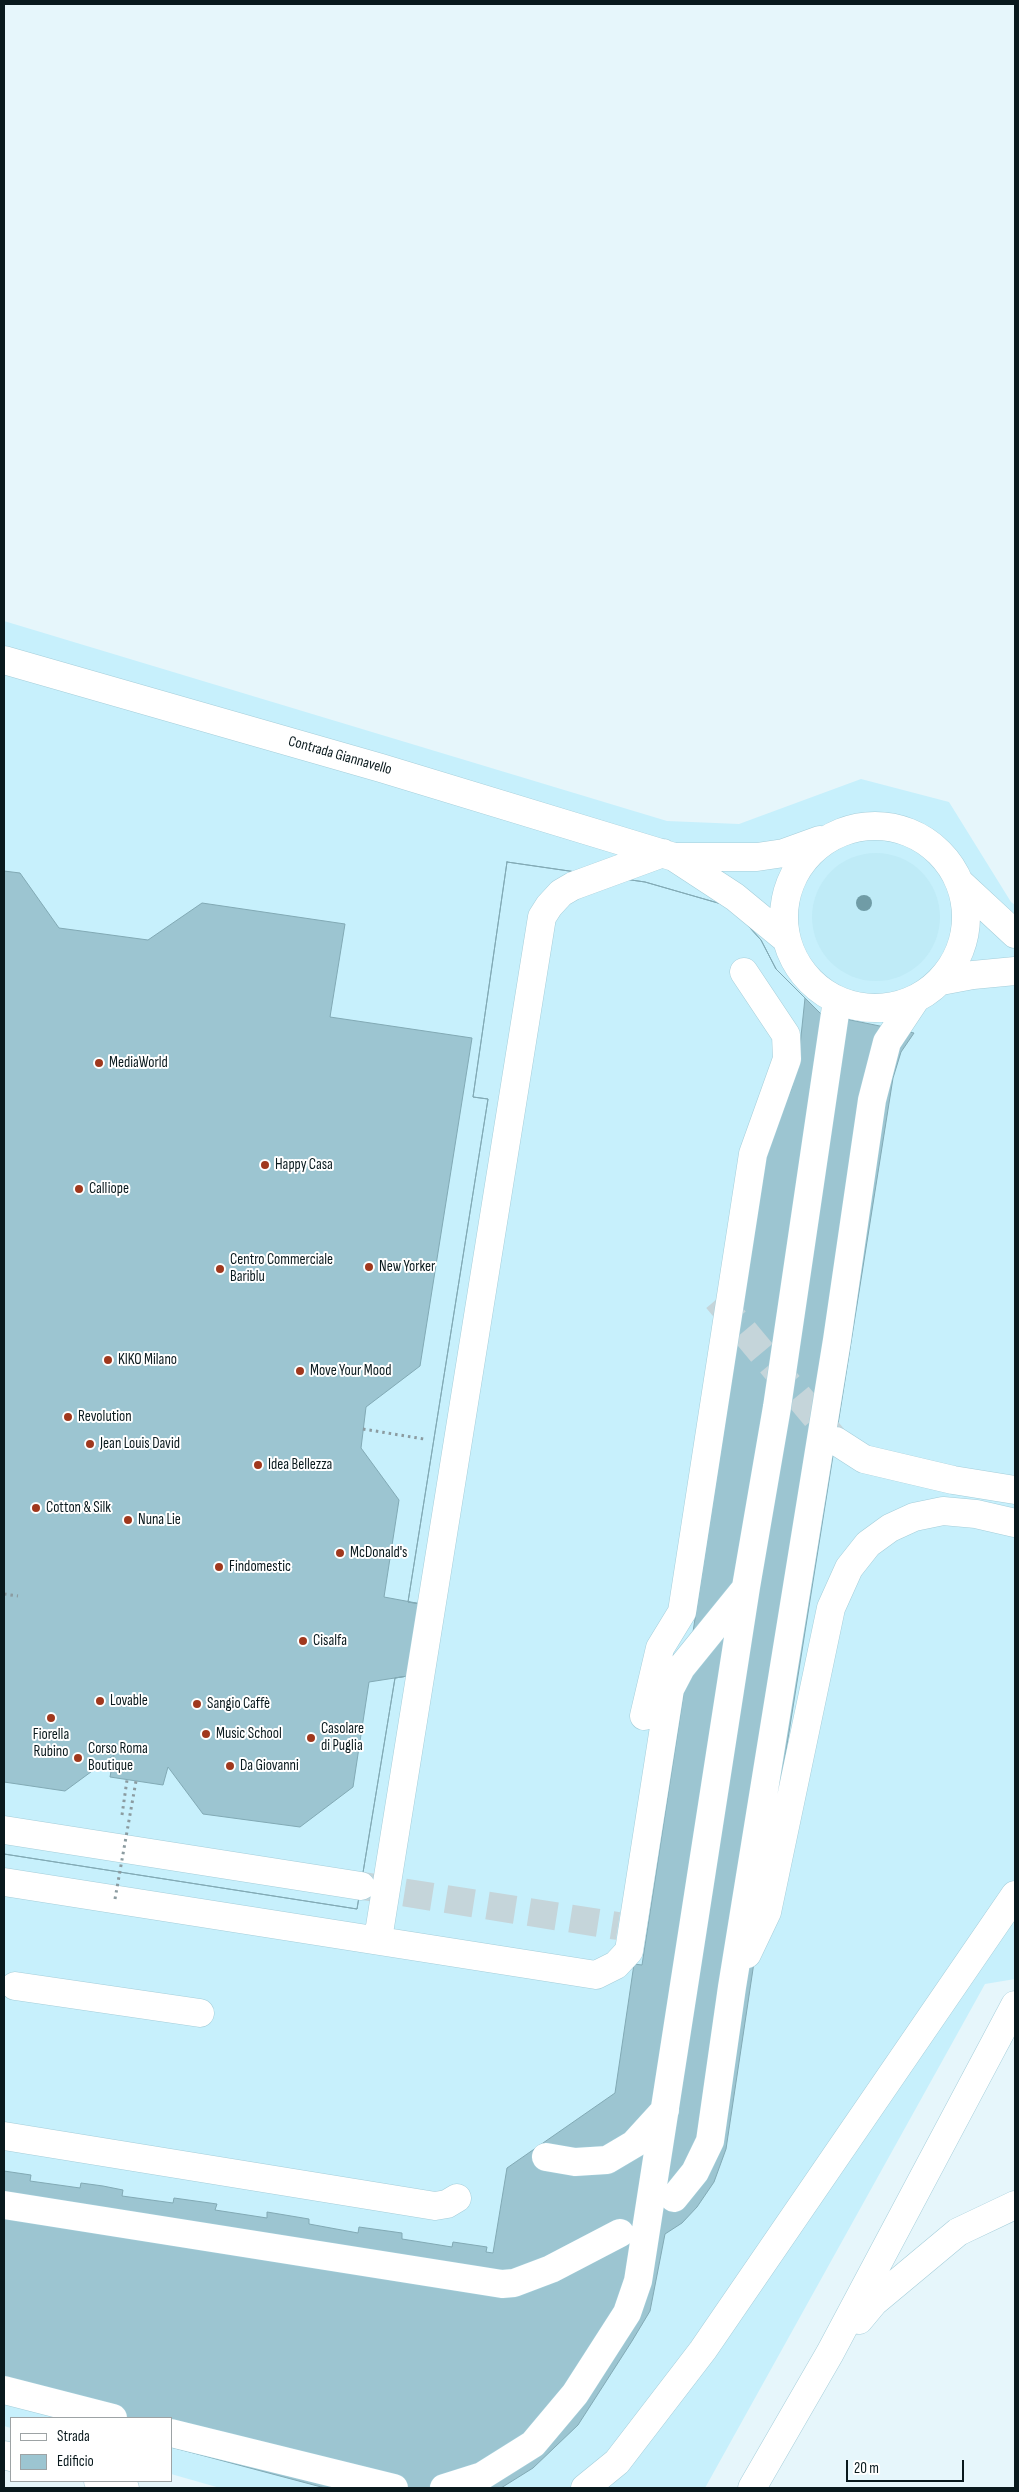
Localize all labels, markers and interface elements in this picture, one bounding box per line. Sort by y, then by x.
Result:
street label: Contrada Giannavello [286,733,394,779]
place label: MediaWorld [109,1054,168,1072]
marker: MediaWorld [93,1057,105,1069]
place label: Happy Casa [275,1156,333,1174]
marker: Happy Casa [259,1159,271,1171]
place label: Calliope [89,1180,129,1198]
marker: Calliope [73,1183,85,1195]
place label: Centro Commerciale Bariblu [230,1251,333,1286]
place label: New Yorker [379,1258,435,1276]
marker: New Yorker [363,1261,375,1273]
marker: Centro Commerciale Bariblu [214,1263,226,1275]
place label: KIKO Milano [118,1351,177,1369]
marker: KIKO Milano [102,1354,114,1366]
place label: Move Your Mood [310,1362,391,1380]
marker: Move Your Mood [294,1365,306,1377]
place label: Revolution [78,1408,132,1426]
marker: Revolution [62,1411,74,1423]
place label: Jean Louis David [100,1435,180,1453]
marker: Jean Louis David [84,1438,96,1450]
place label: Idea Bellezza [268,1456,332,1474]
marker: Idea Bellezza [252,1459,264,1471]
place label: Cotton & Silk [46,1499,111,1517]
marker: Cotton & Silk [30,1502,42,1514]
place label: Nuna Lie [138,1511,181,1529]
marker: Nuna Lie [122,1514,134,1526]
place label: McDonald's [350,1544,407,1562]
marker: McDonald's [334,1547,346,1559]
place label: Findomestic [229,1558,291,1576]
marker: Findomestic [213,1561,225,1573]
place label: Cisalfa [313,1632,347,1650]
marker: Cisalfa [297,1635,309,1647]
place label: Lovable [110,1692,148,1710]
marker: Lovable [94,1695,106,1707]
place label: Sangio Caffè [207,1695,270,1713]
marker: Sangio Caffè [191,1698,203,1710]
marker: Fiorella Rubino [45,1712,57,1724]
place label: Casolare di Puglia [321,1720,364,1755]
place label: Music School [216,1725,282,1743]
place label: Fiorella Rubino [33,1726,69,1761]
marker: Music School [200,1728,212,1740]
marker: Casolare di Puglia [305,1732,317,1744]
place label: Corso Roma Boutique [88,1740,148,1775]
marker: Corso Roma Boutique [72,1752,84,1764]
place label: Da Giovanni [240,1757,299,1775]
marker: Da Giovanni [224,1760,236,1772]
legend [10,2417,172,2482]
text: Strada [57,2427,90,2446]
scale bar [849,2450,966,2482]
text: Edificio [57,2452,94,2471]
text: 20 m [854,2459,879,2478]

